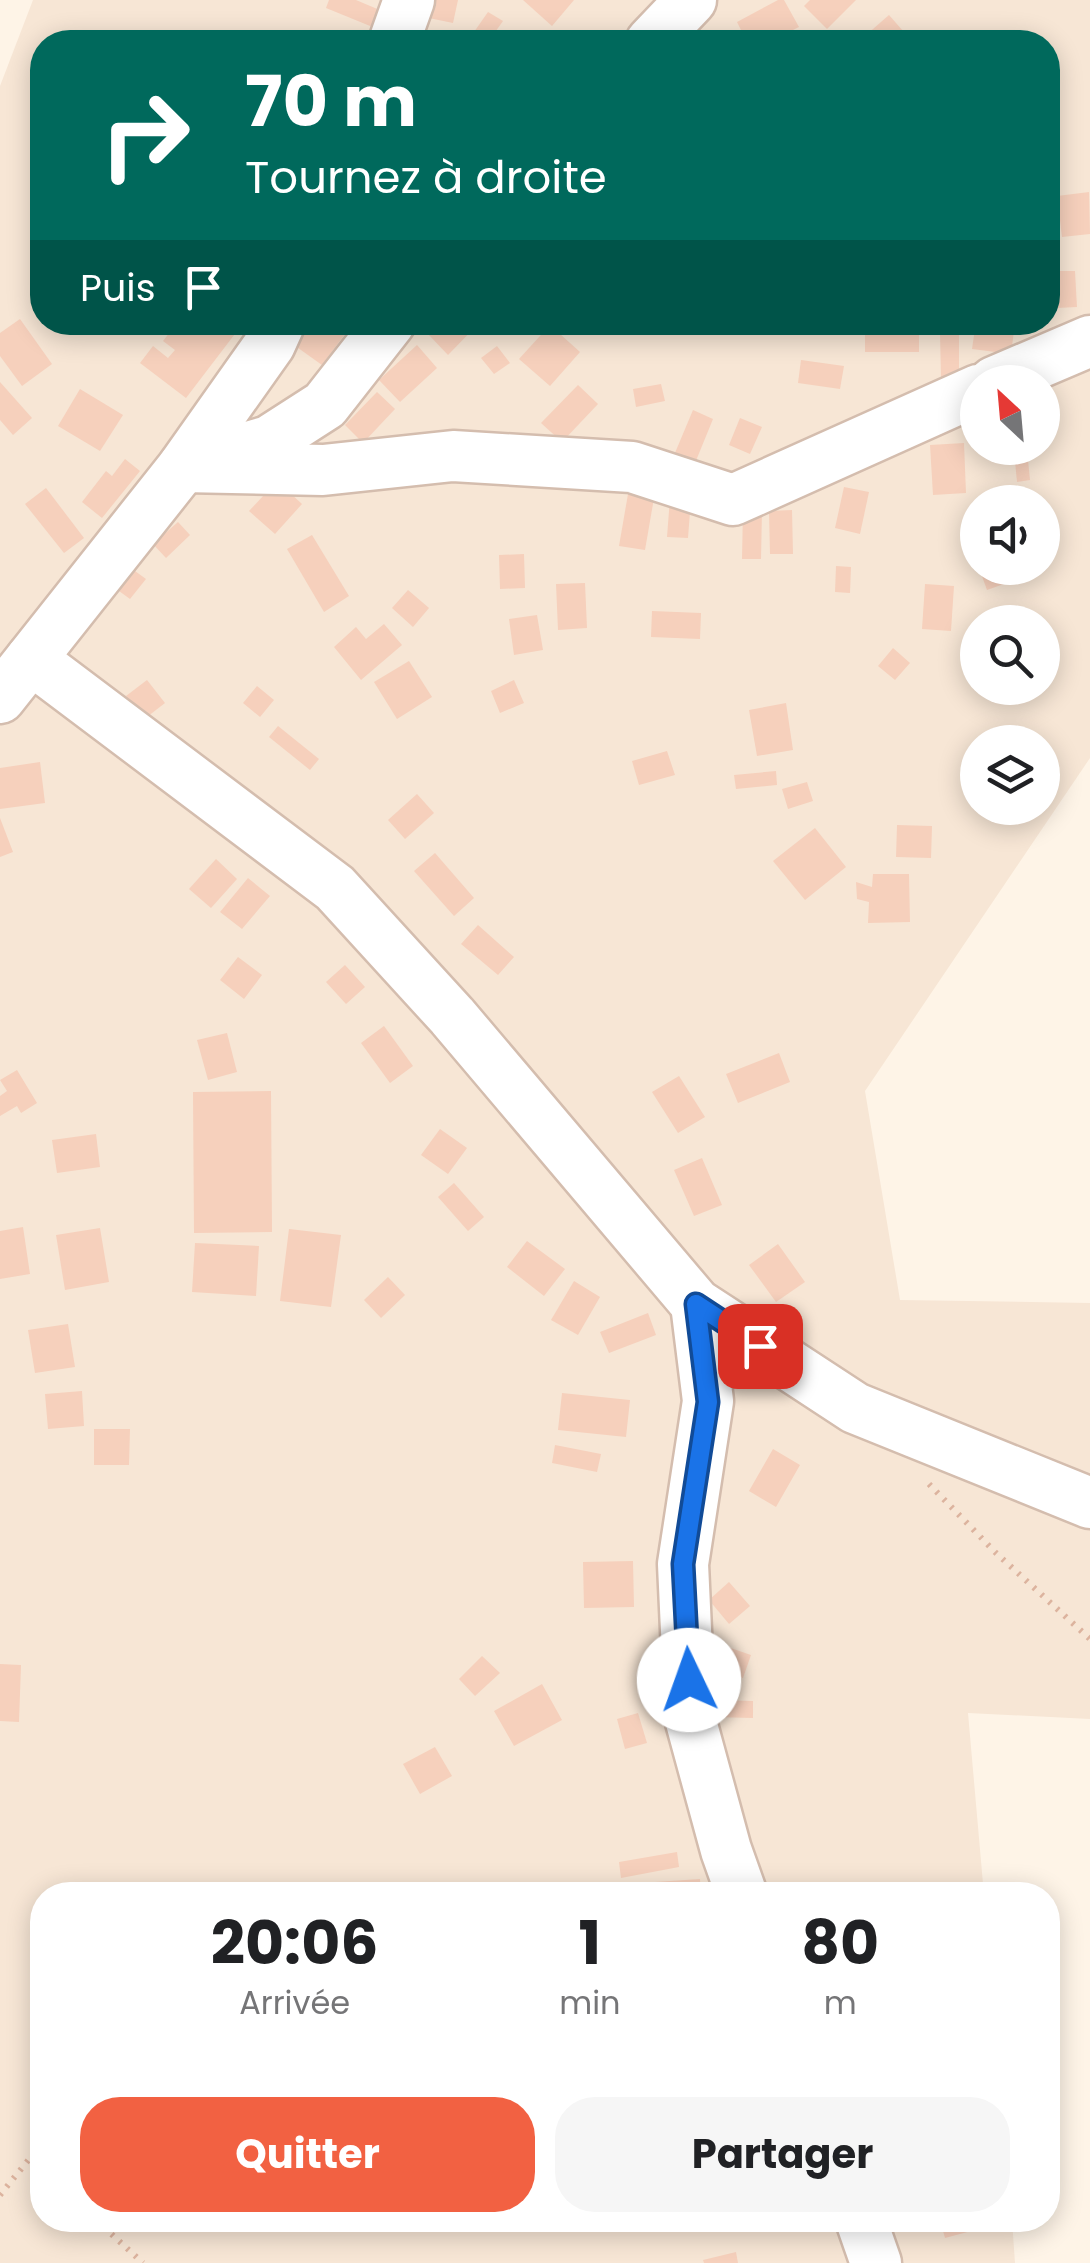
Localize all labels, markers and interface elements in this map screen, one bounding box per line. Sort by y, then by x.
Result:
text: 70 m [245,52,417,151]
icon: right [80,70,210,200]
text: Tournez à droite [245,146,607,209]
icon: arrive [176,260,231,315]
text: Puis [80,261,156,314]
north arrow [960,365,1060,465]
map controls [960,365,1060,825]
button: sound [960,485,1060,585]
button: search [960,605,1060,705]
button: layers [960,725,1060,825]
pin [718,1304,803,1389]
icon: arrive [733,1319,788,1374]
position arrow [637,1628,741,1732]
text: 20:06 [211,1901,378,1985]
text: 1 [579,1901,601,1985]
text: 80 [801,1901,879,1985]
text: Arrivée [239,1980,350,2025]
text: min [559,1980,621,2025]
text: m [824,1980,857,2025]
button: Quitter [80,2097,535,2212]
button: Partager [555,2097,1010,2212]

